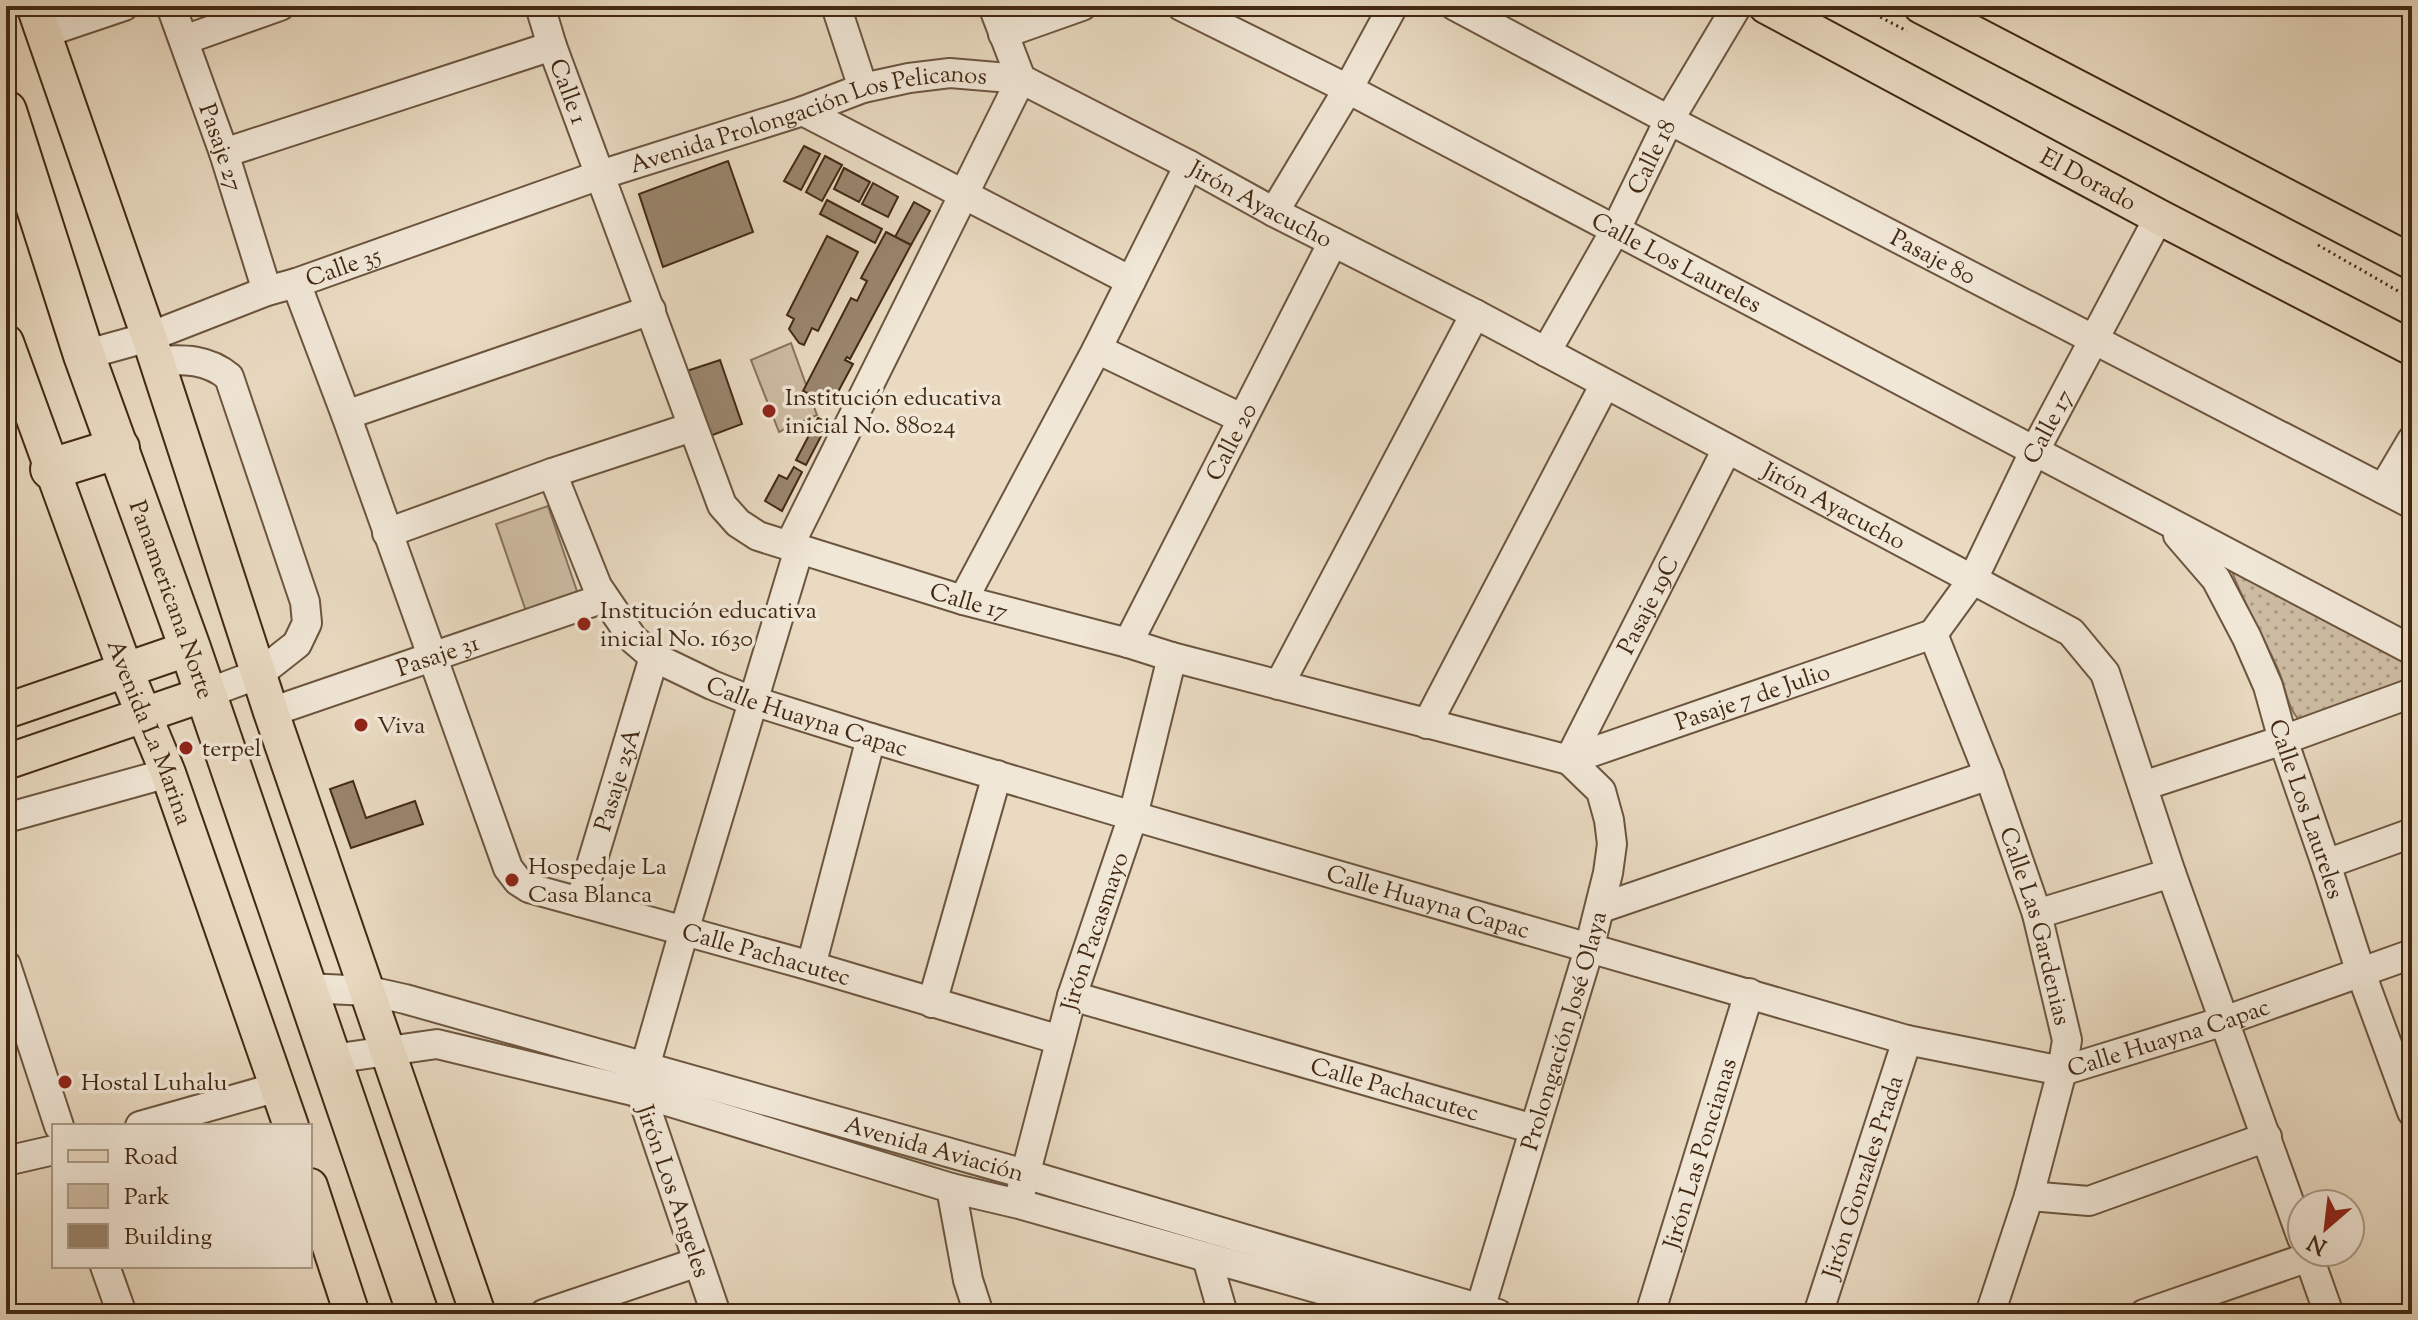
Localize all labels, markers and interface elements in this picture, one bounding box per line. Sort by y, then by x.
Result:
street label: Calle 1 [539,54,595,130]
street label: Avenida Prolongación Los Pelicanos [626,58,988,184]
street label: Pasaje 27 [189,99,250,196]
street label: Calle 18 [1620,114,1686,201]
street label: El Dorado [2033,141,2142,221]
street label: Jirón Ayacucho [1180,152,1338,258]
street label: Calle Los Laureles [1585,205,1767,323]
street label: Pasaje 80 [1884,222,1981,295]
street label: Calle 35 [301,239,386,297]
place label: Institución educativa inicial No. 88024 [785,382,1002,444]
street label: Calle 17 [2016,384,2083,470]
street label: Calle 20 [1199,398,1267,488]
marker: Institución educativa inicial No. 88024 [760,402,778,420]
street label: Jirón Ayacucho [1754,454,1911,560]
street label: Panamericana Norte [119,496,221,704]
street label: Pasaje 19C [1610,551,1689,661]
street label: Calle 17 [925,576,1011,630]
place label: Institución educativa inicial No. 1630 [600,595,817,657]
marker: Institución educativa inicial No. 1630 [575,615,593,633]
street label: Pasaje 31 [392,627,484,687]
street label: Avenida La Marina [97,635,200,830]
street label: Pasaje 7 de Julio [1671,656,1835,741]
street label: Calle Huayna Capac [700,669,912,767]
place label: Viva [377,710,425,744]
marker: Viva [352,716,370,734]
street label: Calle Los Laureles [2259,716,2351,904]
street label: Pasaje 25A [587,724,651,836]
place label: terpel [202,733,262,767]
marker: terpel [177,739,195,757]
street label: Calle Las Gardenias [1989,823,2078,1029]
street label: Jirón Pacasmayo [1053,848,1139,1017]
place label: Hospedaje La Casa Blanca [528,851,667,913]
street label: Calle Huayna Capac [1322,858,1533,949]
marker: Hospedaje La Casa Blanca [503,871,521,889]
street label: Prolongación José Olaya [1514,908,1617,1155]
street label: Calle Pachacutec [677,916,854,996]
street label: Calle Huayna Capac [2064,991,2275,1087]
street label: Calle Pachacutec [1306,1050,1483,1131]
street label: Jirón Las Poncianas [1655,1054,1747,1256]
place label: Hostal Luhalu [81,1067,228,1101]
street label: Jirón Gonzales Prada [1815,1072,1913,1286]
marker: Hostal Luhalu [56,1073,74,1091]
street label: Jirón Los Angeles [626,1099,718,1282]
street label: Avenida Aviación [840,1109,1028,1192]
legend [52,1124,312,1268]
text: Road [124,1141,178,1175]
text: Park [124,1181,170,1215]
north arrow [2286,1188,2366,1268]
text: Building [124,1221,213,1255]
text: N [2302,1225,2333,1261]

